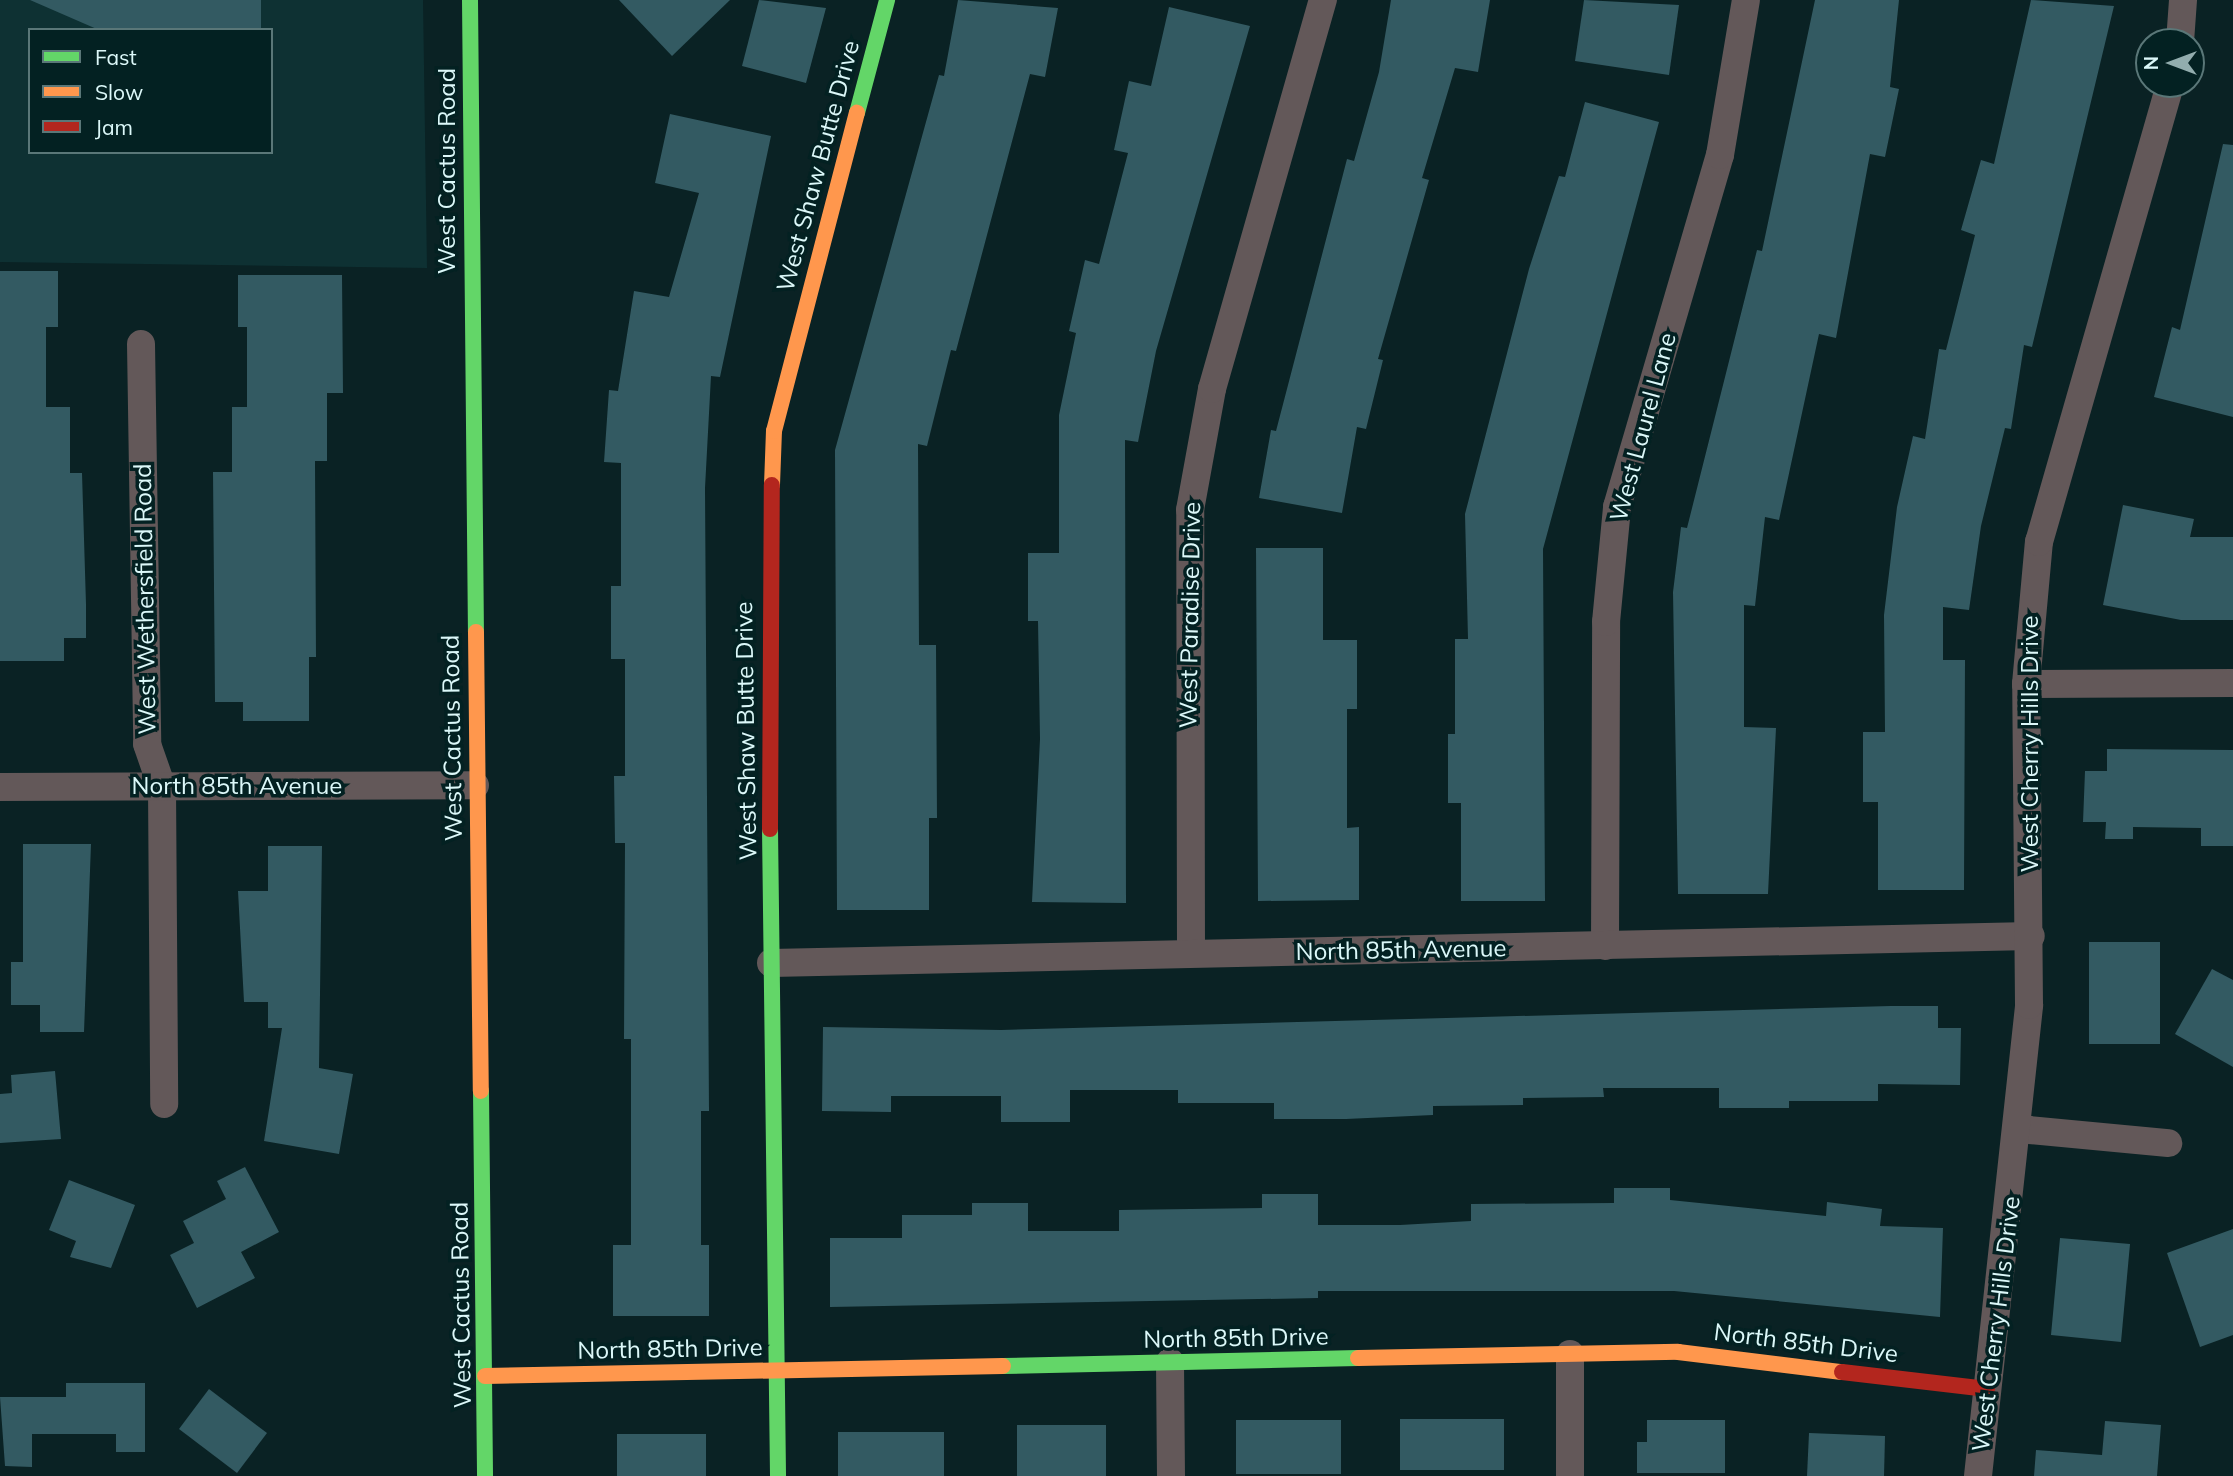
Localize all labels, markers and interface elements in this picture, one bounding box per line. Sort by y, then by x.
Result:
legend [28,28,273,154]
north arrow [2135,28,2205,98]
street label: West Shaw Butte Drive [771,37,865,295]
text: Fast [95,44,137,70]
text: N [2139,56,2163,70]
street label: West Cactus Road [433,68,461,274]
text: Slow [95,79,143,105]
text: Jam [95,114,133,140]
street label: West Laurel Lane [1604,329,1682,525]
street label: West Wethersfield Road [128,463,162,735]
street label: West Paradise Drive [1174,502,1206,728]
street label: West Shaw Butte Drive [729,601,763,861]
street label: West Cherry Hills Drive [2016,615,2044,873]
street label: West Cactus Road [436,635,468,841]
street label: North 85th Avenue [132,772,342,800]
street label: North 85th Avenue [1295,934,1507,966]
street label: West Cherry Hills Drive [1966,1195,2026,1453]
street label: West Cactus Road [445,1202,477,1408]
street label: North 85th Drive [1712,1317,1900,1369]
street label: North 85th Drive [1143,1322,1329,1354]
street label: North 85th Drive [577,1333,763,1365]

